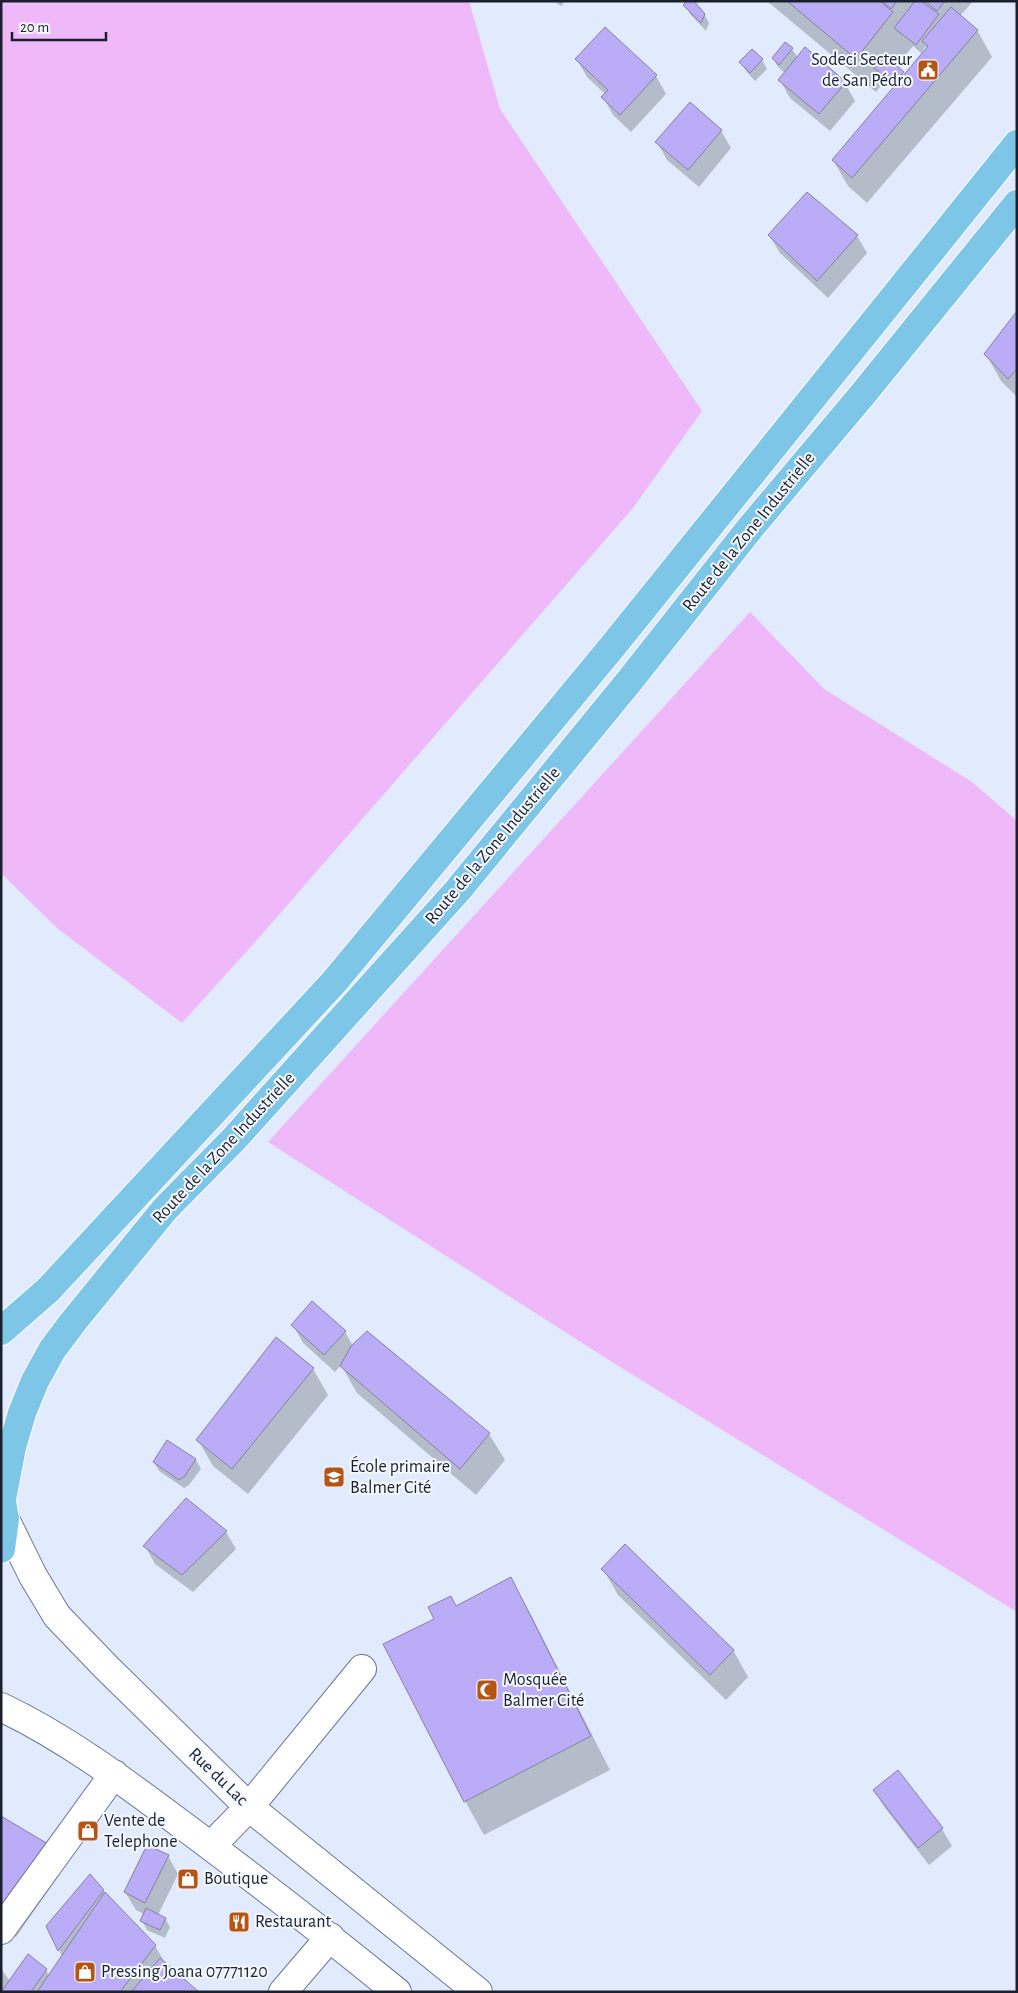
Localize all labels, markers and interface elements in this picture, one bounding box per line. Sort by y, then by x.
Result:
scale bar [12,10,106,42]
text: 20 m [20,20,49,35]
place label: Sodeci Secteur de San Pédro [811,51,912,90]
public building icon: Sodeci Secteur de San Pédro [916,58,940,82]
street label: Route de la Zone Industrielle [679,449,819,615]
street label: Route de la Zone Industrielle [422,764,564,928]
street label: Route de la Zone Industrielle [150,1069,298,1227]
place label: École primaire Balmer Cité [350,1455,450,1497]
school or university icon: École primaire Balmer Cité [322,1465,346,1489]
place label: Mosquée Balmer Cité [503,1671,584,1710]
mosque icon: Mosquée Balmer Cité [475,1678,499,1702]
street label: Rue du Lac [185,1745,251,1809]
place label: Vente de Telephone [104,1812,177,1851]
shop icon: Vente de Telephone [76,1819,100,1843]
shop icon: Boutique [176,1867,200,1891]
place label: Boutique [204,1870,268,1888]
restaurant icon: Restaurant [227,1910,251,1934]
place label: Restaurant [255,1913,331,1931]
shop icon: Pressing Joana 07771120 [73,1960,97,1984]
place label: Pressing Joana 07771120 [101,1963,268,1981]

